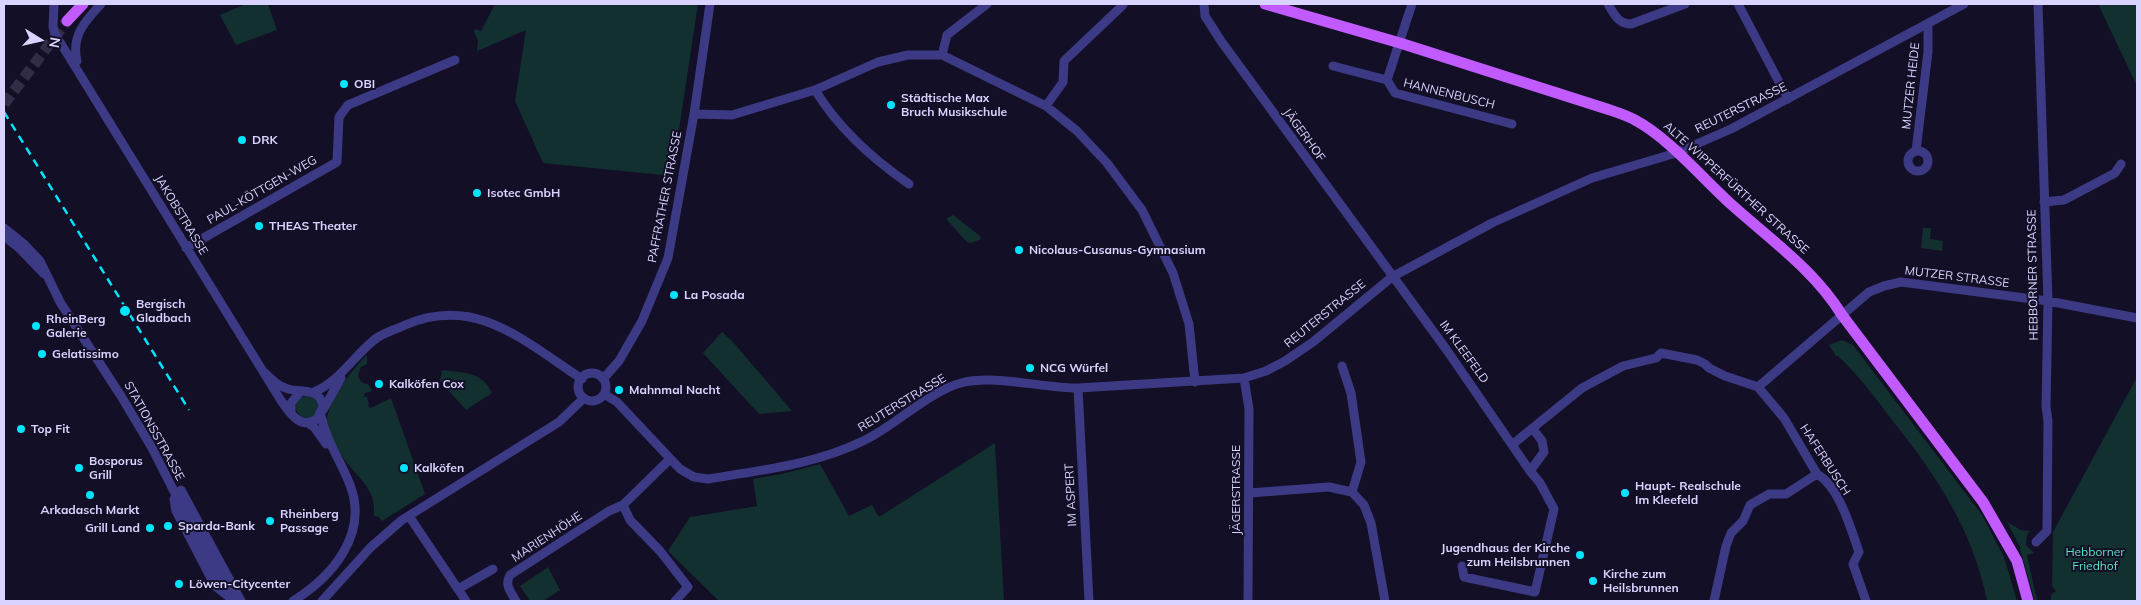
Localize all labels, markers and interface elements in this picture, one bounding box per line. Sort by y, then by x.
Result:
north arrow [15,15,65,65]
text: N [45,36,65,49]
street label: MUTZER HEIDE [1899,42,1923,130]
street label: HANNENBUSCH [1402,76,1496,112]
place label: OBI [354,77,375,91]
marker: OBI [338,78,350,90]
street label: REUTERSTRASSE [1693,80,1789,136]
place label: Städtische Max Bruch Musikschule [901,91,1007,119]
marker: Städtische Max Bruch Musikschule [885,99,897,111]
street label: JÄGERHOF [1280,106,1328,164]
street label: ALTE WIPPERFÜRTHER STRASSE [1660,119,1812,257]
street label: PAFFRATHER STRASSE [645,130,685,264]
place label: DRK [252,133,278,147]
marker: DRK [236,134,248,146]
street label: PAUL-KÖTTGEN-WEG [205,153,319,227]
street label: JAKOBSTRASSE [151,172,211,258]
place label: Isotec GmbH [487,186,560,200]
marker: Isotec GmbH [471,187,483,199]
street label: HEBBORNER STRASSE [2025,209,2041,341]
place label: THEAS Theater [269,219,357,233]
marker: THEAS Theater [253,220,265,232]
place label: Nicolaus-Cusanus-Gymnasium [1029,243,1205,257]
marker: Nicolaus-Cusanus-Gymnasium [1013,244,1025,256]
street label: MUTZER STRASSE [1904,263,2010,291]
street label: REUTERSTRASSE [1282,277,1368,351]
place label: La Posada [684,288,745,302]
marker: La Posada [668,289,680,301]
place label: Bergisch Gladbach [136,297,191,325]
marker: Bergisch Gladbach [118,304,132,318]
place label: RheinBerg Galerie [46,312,106,340]
street label: IM KLEEFELD [1436,318,1492,386]
marker: RheinBerg Galerie [30,320,42,332]
place label: Gelatissimo [52,347,119,361]
marker: Gelatissimo [36,348,48,360]
place label: NCG Würfel [1040,361,1108,375]
marker: NCG Würfel [1024,362,1036,374]
street label: REUTERSTRASSE [855,371,949,435]
place label: Kalköfen Cox [389,377,464,391]
marker: Kalköfen Cox [373,378,385,390]
street label: STATIONSSTRASSE [121,379,187,483]
place label: Mahnmal Nacht [629,383,720,397]
marker: Mahnmal Nacht [613,384,625,396]
place label: Top Fit [31,422,70,436]
street label: HAFERBUSCH [1797,422,1853,498]
marker: Top Fit [15,423,27,435]
street label: JÄGERSTRASSE [1229,445,1243,535]
place label: Bosporus Grill [89,454,143,482]
place label: Kalköfen [414,461,464,475]
marker: Bosporus Grill [73,462,85,474]
marker: Kalköfen [398,462,410,474]
street label: IM ASPERT [1062,463,1080,527]
place label: Haupt- Realschule Im Kleefeld [1635,479,1741,507]
marker: Haupt- Realschule Im Kleefeld [1619,487,1631,499]
marker: Arkadasch Markt [84,489,96,501]
place label: Arkadasch Markt [41,503,139,517]
place label: Rheinberg Passage [280,507,339,535]
street label: MARIENHÖHE [509,509,585,565]
marker: Rheinberg Passage [264,515,276,527]
place label: Sparda-Bank [178,519,255,533]
marker: Sparda-Bank [162,520,174,532]
place label: Grill Land [85,521,140,535]
marker: Grill Land [144,522,156,534]
place label: Jugendhaus der Kirche zum Heilsbrunnen [1441,541,1570,569]
park label: Hebborner Friedhof [2065,545,2125,573]
marker: Jugendhaus der Kirche zum Heilsbrunnen [1574,549,1586,561]
place label: Kirche zum Heilsbrunnen [1603,567,1679,595]
marker: Kirche zum Heilsbrunnen [1587,575,1599,587]
place label: Löwen-Citycenter [189,577,290,591]
marker: Löwen-Citycenter [173,578,185,590]

